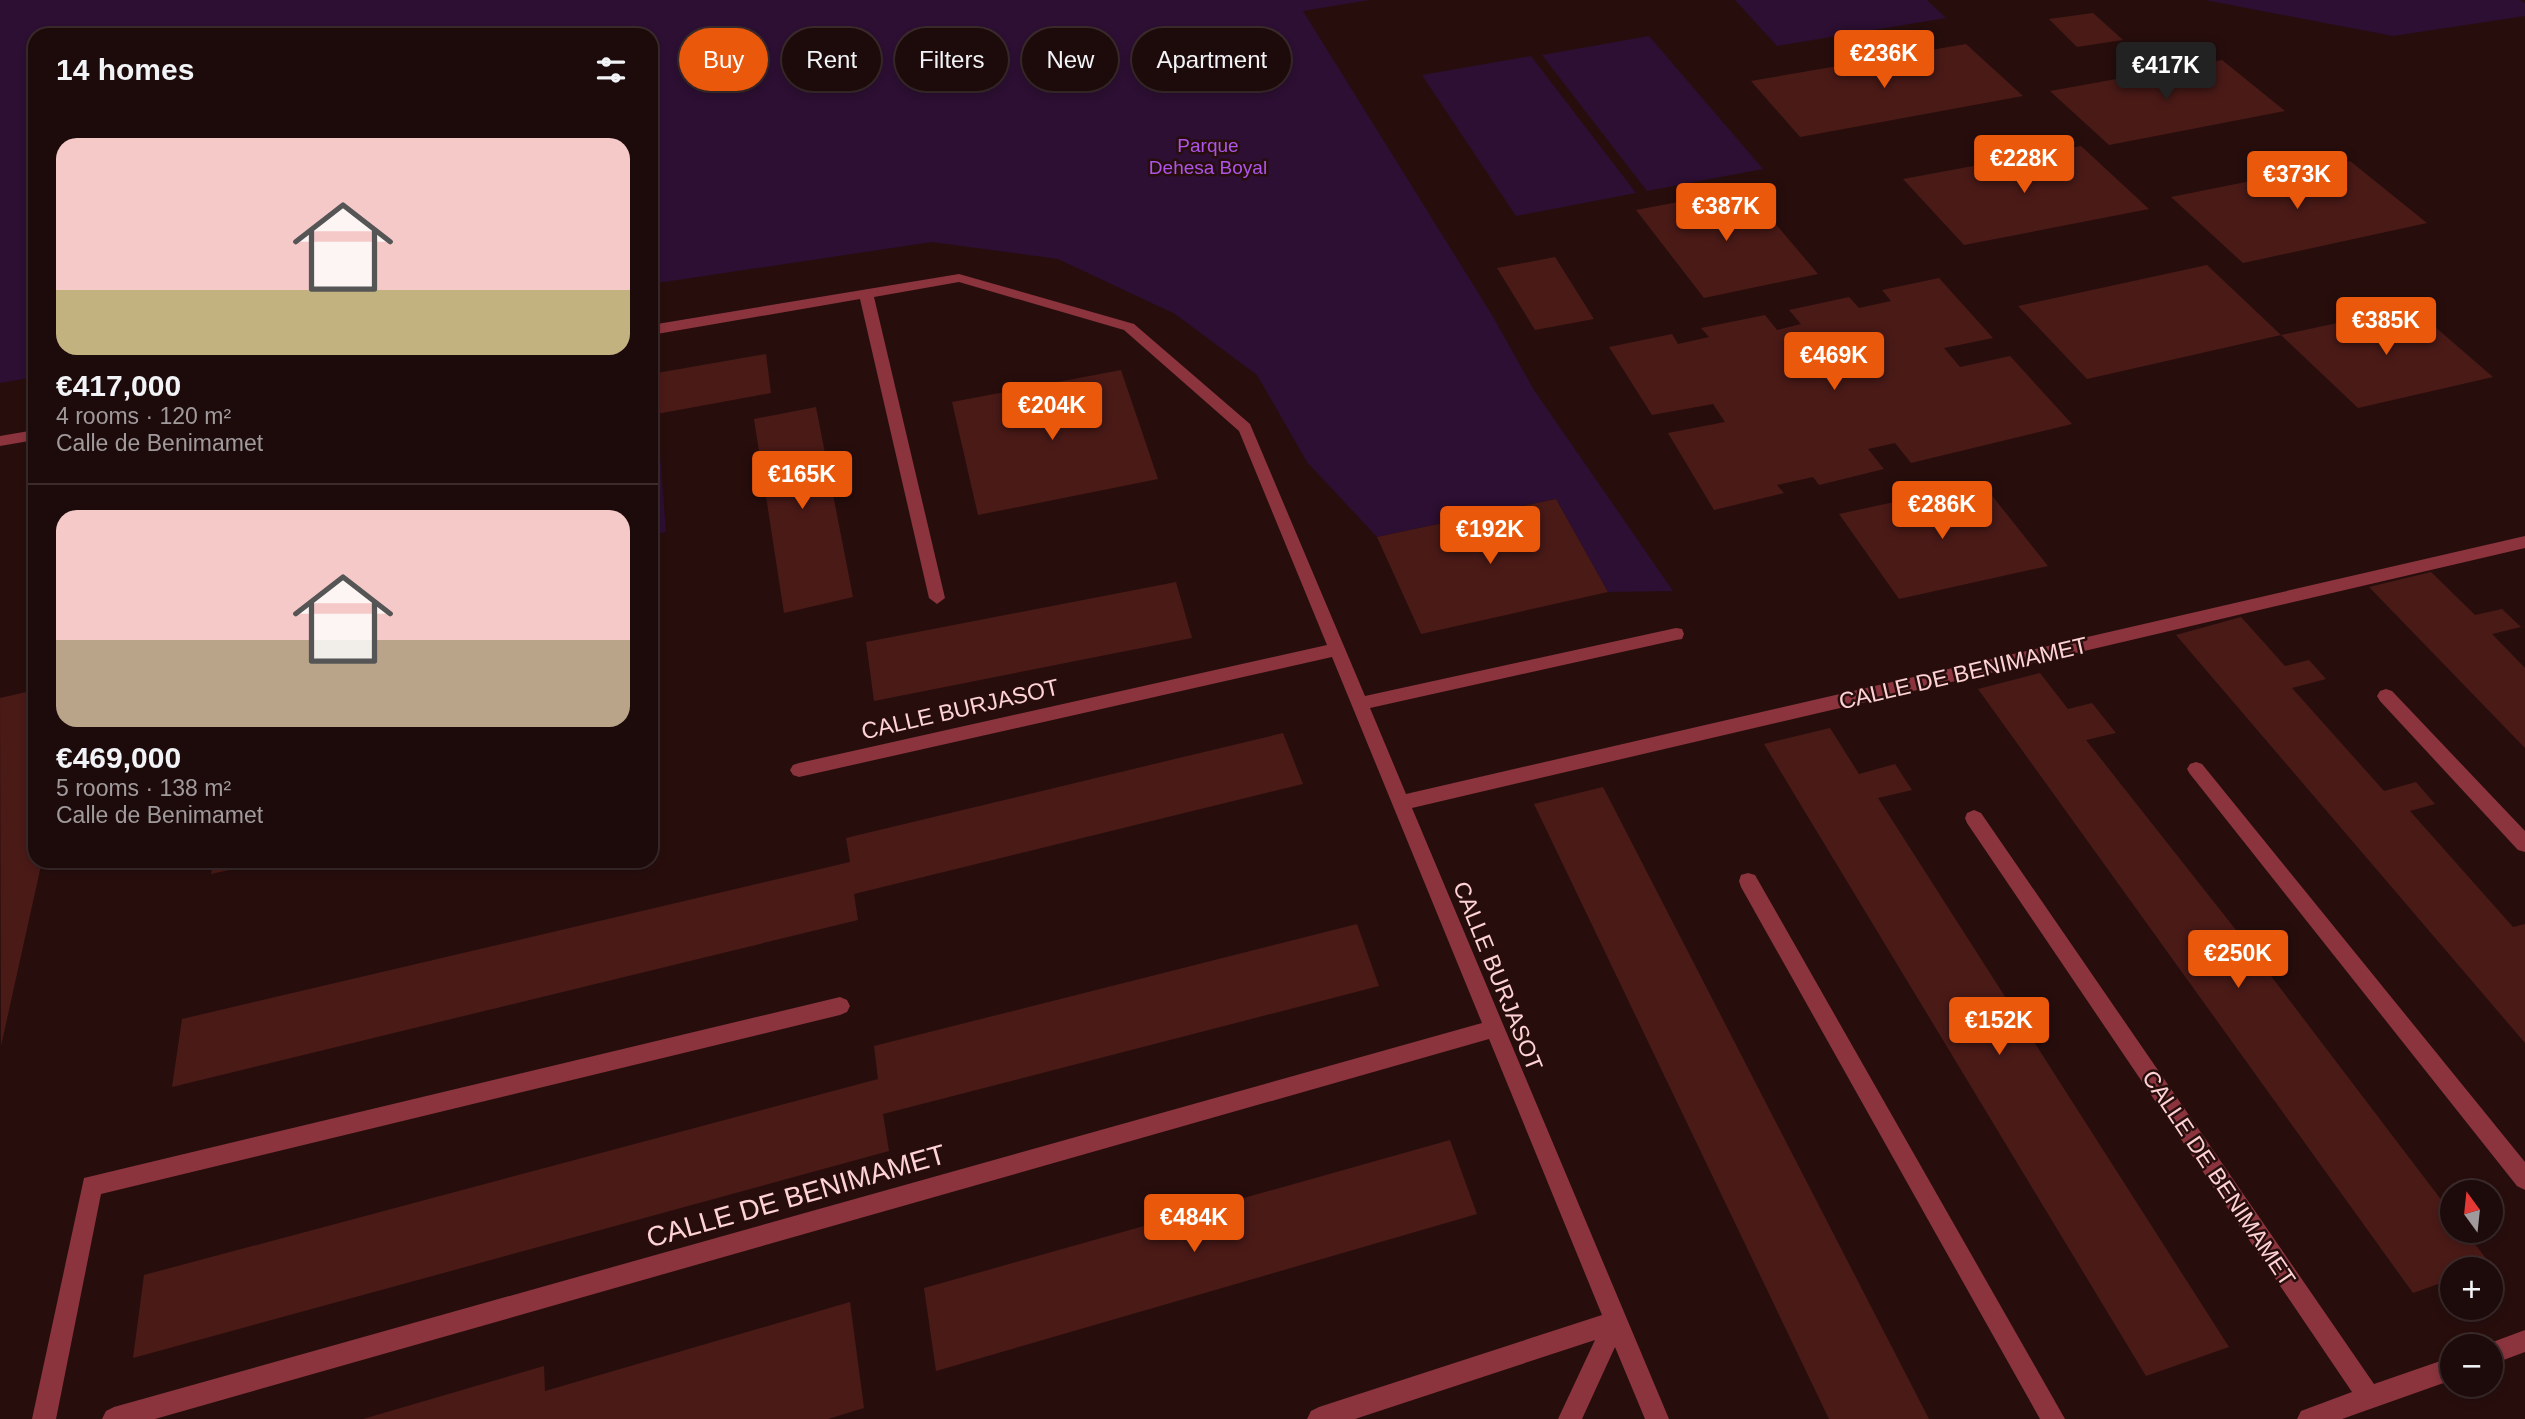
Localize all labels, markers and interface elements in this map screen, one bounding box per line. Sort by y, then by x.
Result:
chip: Buy [679,28,768,91]
chip: Rent [782,28,881,91]
chip: Filters [895,28,1008,91]
chip: New [1022,28,1118,91]
chip: Apartment [1132,28,1291,91]
pin: €236K [1835,31,1933,90]
text: €236K [1850,40,1918,66]
pin: €417K [2117,42,2215,102]
icon: filters [592,51,630,89]
text: €417K [2132,52,2200,78]
text: 14 homes [56,53,194,86]
park label: Parque Dehesa Boyal [1149,135,1267,178]
pin: €228K [1975,136,2073,195]
text: €228K [1990,145,2058,171]
pin: €373K [2248,152,2346,211]
text: €373K [2263,161,2331,187]
icon: home [280,184,406,310]
pin: €387K [1677,184,1775,243]
text: €387K [1692,193,1760,219]
pin: €385K [2337,298,2435,357]
text: €385K [2352,307,2420,333]
pin: €469K [1785,332,1883,392]
text: €469K [1800,342,1868,368]
text: €417,000 [56,369,181,402]
pin: €204K [1003,382,1101,442]
text: €204K [1018,392,1086,418]
text: 4 rooms · 120 m² [56,403,231,429]
text: Calle de Benimamet [56,430,263,456]
pin: €165K [753,452,851,511]
text: €165K [768,461,836,487]
pin: €286K [1893,482,1991,541]
text: €286K [1908,491,1976,517]
pin: €192K [1441,506,1539,566]
text: €192K [1456,516,1524,542]
icon: home [280,556,406,682]
street label: CALLE DE BENIMAMET [1836,632,2090,714]
street label: CALLE BURJASOT [859,674,1061,744]
text: €469,000 [56,741,181,774]
text: 5 rooms · 138 m² [56,775,231,801]
text: Calle de Benimamet [56,802,263,828]
street label: CALLE BURJASOT [1448,878,1548,1074]
pin: €250K [2189,930,2287,990]
text: €250K [2204,940,2272,966]
pin: €152K [1950,998,2048,1057]
text: €152K [1965,1007,2033,1033]
street label: CALLE DE BENIMAMET [2137,1065,2301,1291]
street label: CALLE DE BENIMAMET [643,1138,949,1254]
north arrow [2440,1180,2502,1242]
map controls [2440,1180,2503,1397]
pin: €484K [1145,1194,1243,1254]
text: €484K [1160,1204,1228,1230]
button: + [2440,1257,2503,1320]
button: − [2440,1334,2503,1397]

